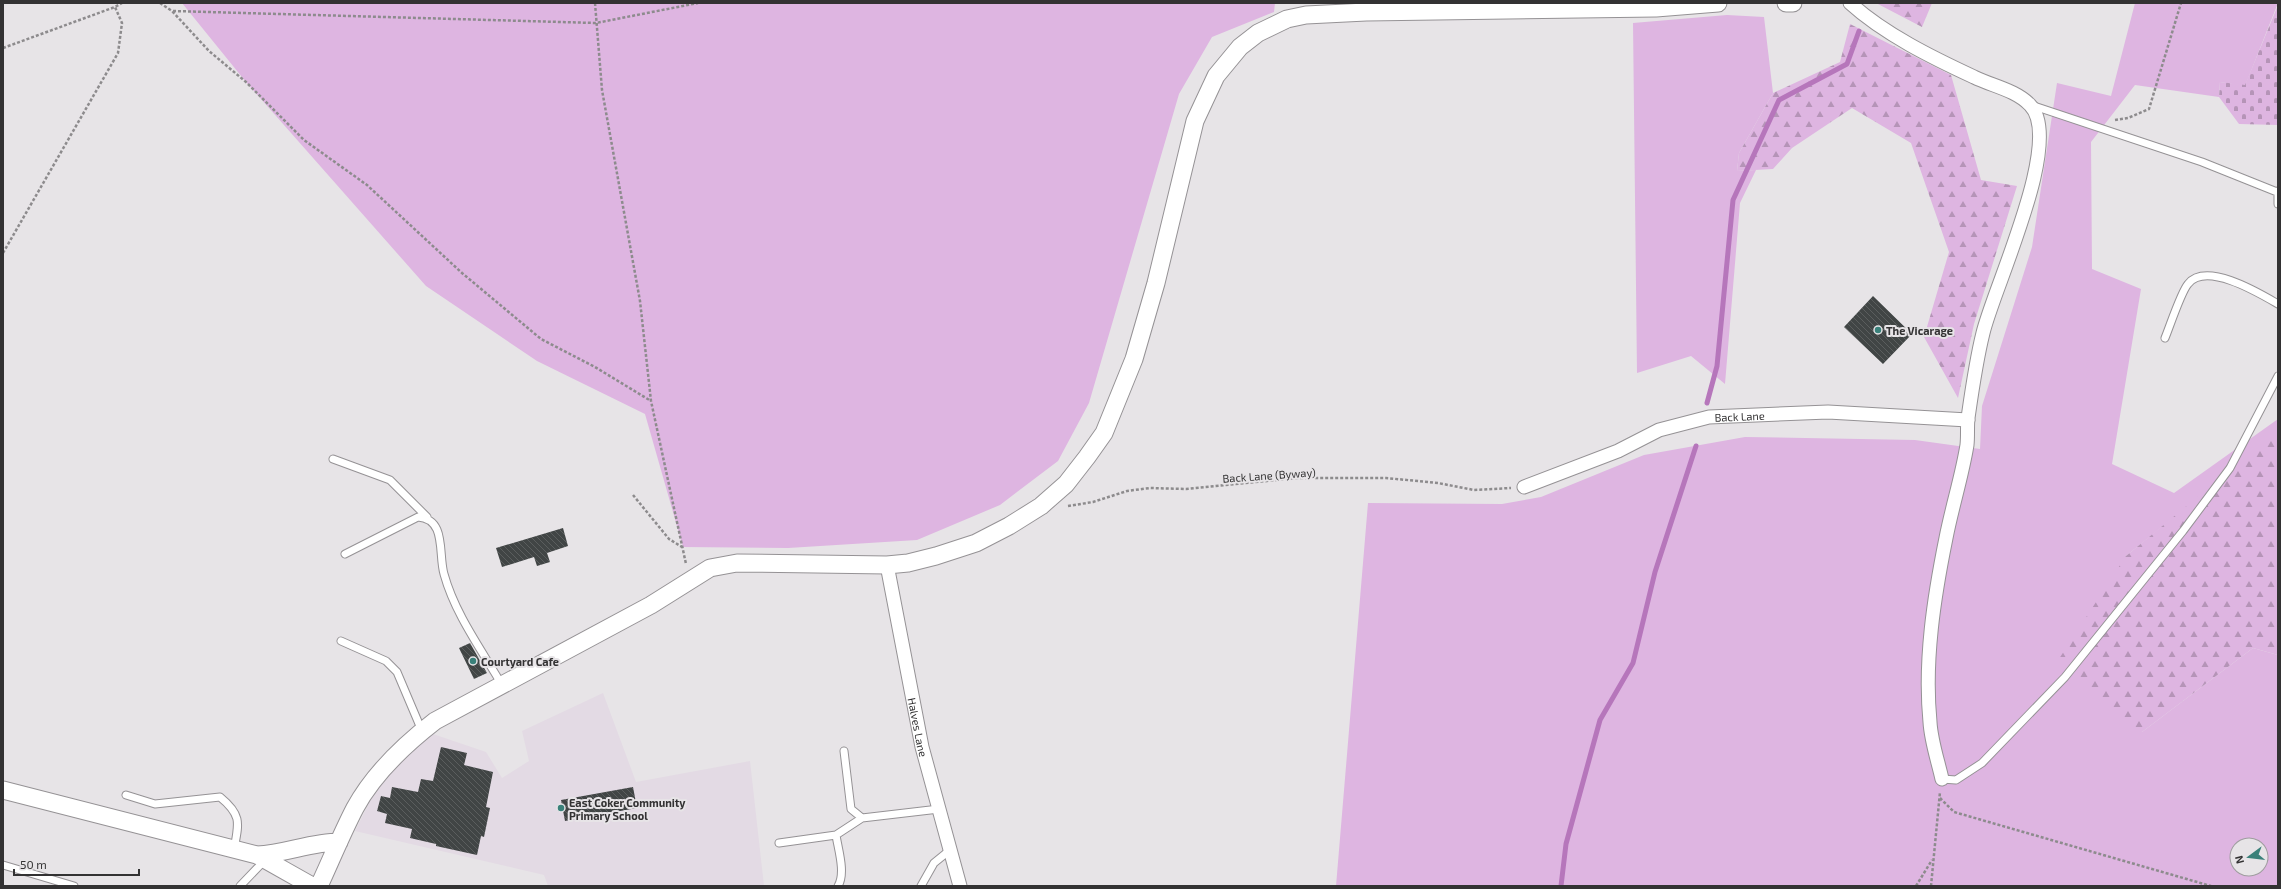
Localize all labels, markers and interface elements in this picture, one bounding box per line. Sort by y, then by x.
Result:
place label: The Vicarage [1886,324,1953,337]
marker: The Vicarage [1873,325,1883,335]
street label: Back Lane [1714,408,1765,423]
street label: Back Lane (Byway) [1222,465,1316,485]
place label: Courtyard Cafe [481,655,559,669]
marker: Courtyard Cafe [468,656,478,666]
street label: Halves Lane [906,696,931,758]
place label: East Coker Community Primary School [569,796,686,823]
marker: East Coker Community Primary School [556,803,566,813]
north arrow [2229,837,2269,877]
scale bar [14,851,139,877]
text: N [2232,854,2246,865]
text: 50 m [20,857,47,871]

